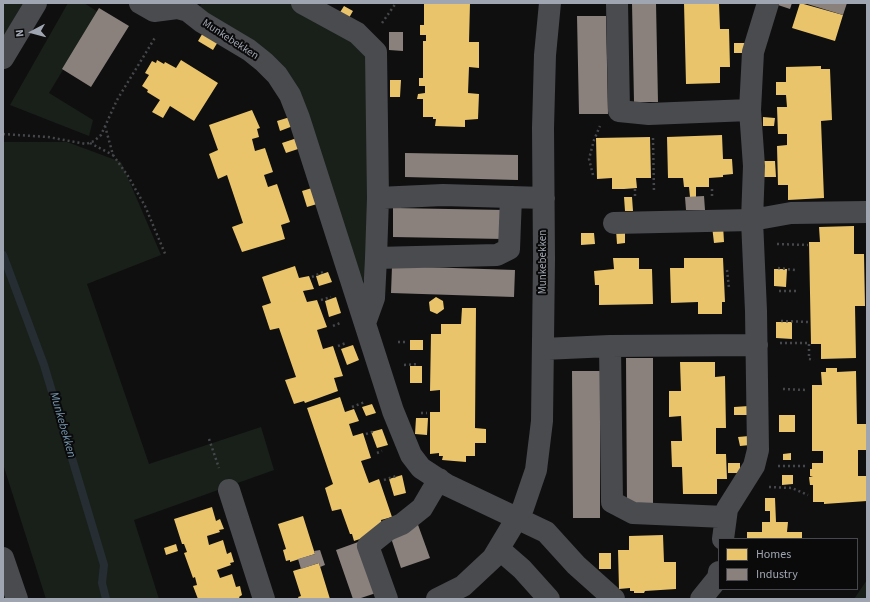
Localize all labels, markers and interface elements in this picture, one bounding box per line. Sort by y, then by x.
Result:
north arrow [12,12,52,52]
street label: Munkebekken [199,17,261,63]
text: N [12,29,27,38]
street label: Munkebekken [537,230,551,294]
water label: Munkebekken [46,390,78,460]
legend [718,538,858,590]
text: Homes [756,546,791,563]
text: Industry [756,566,798,583]

